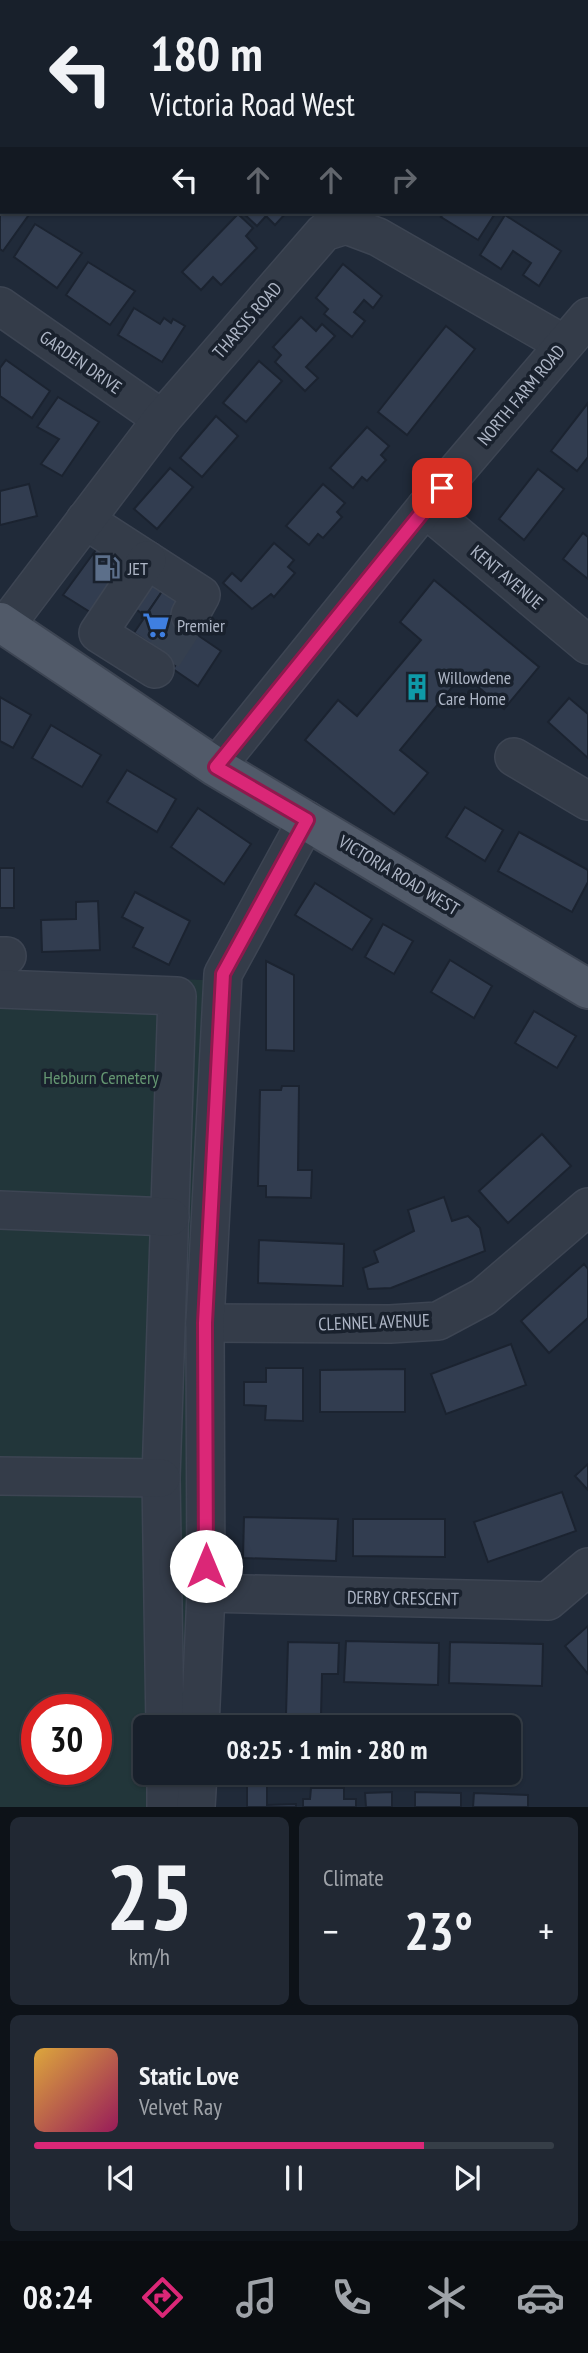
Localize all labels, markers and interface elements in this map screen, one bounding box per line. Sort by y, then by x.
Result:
text: 180 m [150,21,263,85]
icon: left [35,28,126,119]
text: Victoria Road West [150,83,355,125]
icon: left [166,161,204,199]
icon: ahead [239,161,277,199]
icon: ahead [312,161,350,199]
icon: right [385,161,423,199]
street label: THARSIS ROAD [208,277,286,363]
street label: GARDEN DRIVE [35,325,127,399]
street label: NORTH FARM ROAD [472,340,570,450]
pin [412,458,472,518]
icon: arrive [423,469,461,507]
street label: KENT AVENUE [466,540,548,614]
fuel station icon: JET [92,553,122,583]
place label: JET [127,557,148,580]
supermarket icon: Premier [141,610,171,640]
place label: Premier [177,614,225,637]
place label: Willowdene Care Home [438,666,511,710]
building icon: Willowdene Care Home [402,672,432,702]
street label: VICTORIA ROAD WEST [334,829,464,920]
park label: Hebburn Cemetery [43,1066,159,1089]
street label: CLENNEL AVENUE [318,1309,430,1335]
position arrow [169,1529,243,1603]
street label: DERBY CRESCENT [347,1586,459,1610]
speed limit sign: 30 [21,1694,112,1785]
text: 08:25 · 1 min · 280 m [227,1733,427,1766]
text: 25 [106,1837,193,1955]
text: Climate [323,1863,384,1892]
text: 23° [404,1897,473,1964]
text: − [323,1906,339,1955]
text: + [538,1906,554,1955]
text: km/h [129,1942,170,1971]
text: Static Love [139,2059,239,2092]
text: Velvet Ray [139,2092,222,2121]
icon: previous [102,2159,140,2197]
icon: pause [275,2159,313,2197]
icon: next [448,2159,486,2197]
icon: directions [138,2273,187,2322]
icon: music [232,2273,281,2322]
icon: phone [327,2273,376,2322]
icon: climate [422,2273,471,2322]
icon: car [516,2273,565,2322]
text: 08:24 [23,2276,92,2318]

